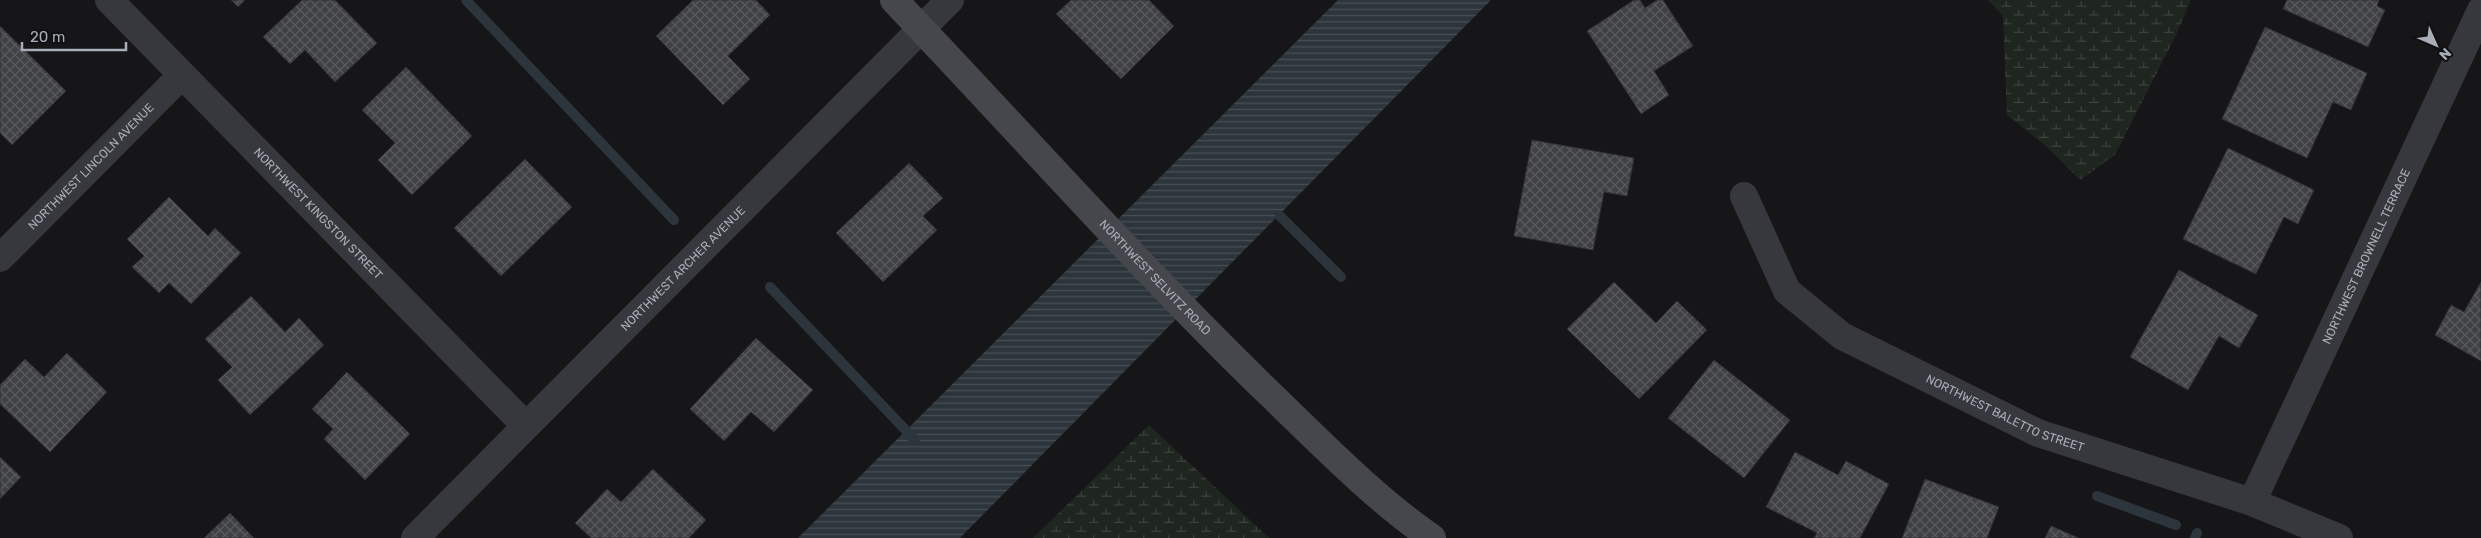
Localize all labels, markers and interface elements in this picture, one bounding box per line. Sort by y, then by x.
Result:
scale bar [22,20,126,52]
north arrow [2411,20,2461,70]
text: 20 m [30,28,65,46]
text: N [2435,44,2454,63]
street label: NORTHWEST LINCOLN AVENUE [25,100,157,233]
street label: NORTHWEST KINGSTON STREET [251,145,385,282]
street label: NORTHWEST BROWNELL TERRACE [2320,166,2413,346]
street label: NORTHWEST ARCHER AVENUE [618,203,748,334]
street label: NORTHWEST SELVITZ ROAD [1096,217,1214,338]
street label: NORTHWEST BALETTO STREET [1924,372,2086,454]

